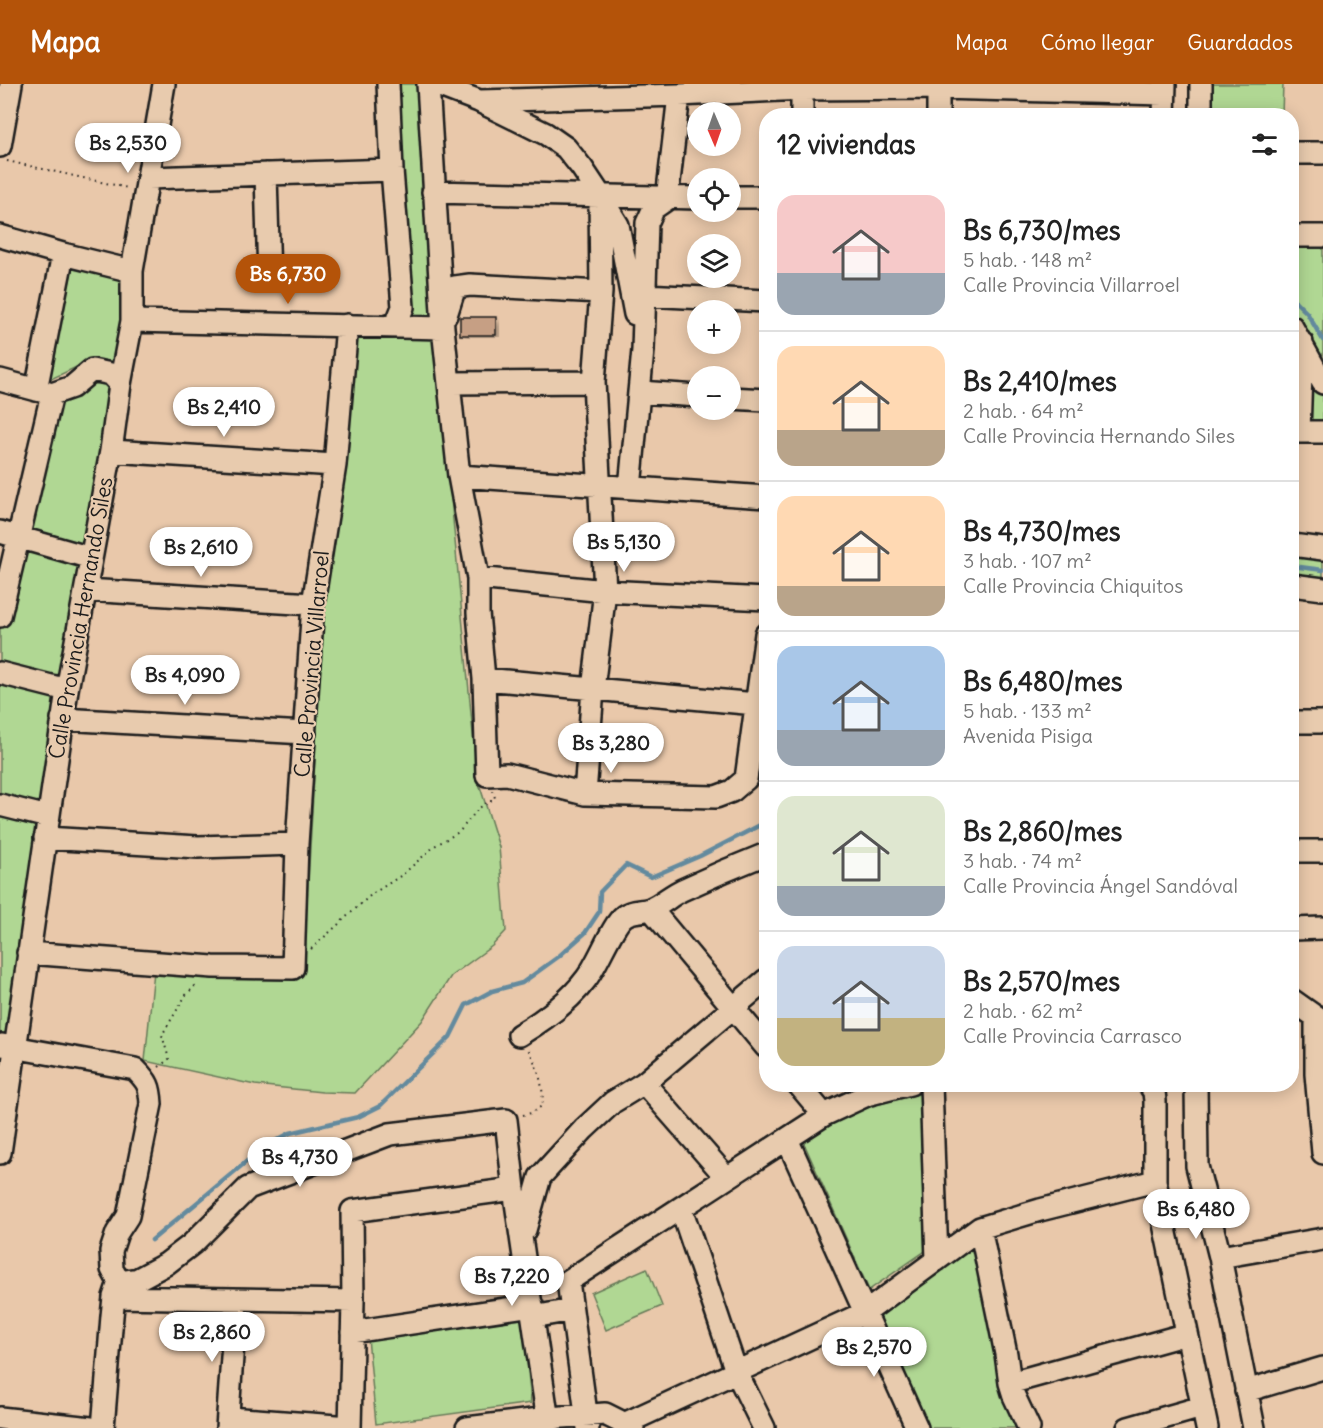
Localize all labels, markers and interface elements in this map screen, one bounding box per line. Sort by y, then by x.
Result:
text: Mapa [30,24,100,60]
text: Mapa [955,29,1008,56]
text: Cómo llegar [1041,29,1154,56]
text: Guardados [1187,29,1293,56]
north arrow [687,102,741,156]
map controls [687,102,741,420]
pin: Bs 2,530 [66,123,190,174]
text: 12 viviendas [777,128,916,161]
icon: filters [1248,128,1281,161]
text: Bs 2,530 [89,130,167,155]
button: locate [687,168,741,222]
text: Bs 6,730/mes [963,214,1121,247]
icon: home [825,219,897,291]
button: layers [687,234,741,288]
text: 5 hab. · 148 m² [963,247,1092,272]
pin: Bs 6,730 [226,254,350,305]
text: Bs 6,730 [249,261,327,286]
text: Calle Provincia Villarroel [963,272,1180,297]
button: + [687,300,741,354]
text: Bs 2,410/mes [963,365,1117,398]
button: − [687,366,741,420]
icon: home [825,370,897,442]
pin: Bs 2,410 [162,387,286,438]
text: Bs 2,410 [187,394,261,419]
text: 2 hab. · 64 m² [963,398,1084,423]
text: Calle Provincia Hernando Siles [963,423,1235,448]
street label: Calle Provincia Hernando Siles [42,475,119,761]
text: Bs 4,730/mes [963,515,1121,548]
icon: home [825,520,897,592]
pin: Bs 5,130 [562,522,686,573]
pin: Bs 2,610 [139,527,263,578]
text: Bs 5,130 [587,529,661,554]
text: Bs 2,610 [164,534,238,559]
text: 3 hab. · 107 m² [963,548,1092,573]
street label: Calle Provincia Villarroel [288,549,335,779]
text: Calle Provincia Chiquitos [963,573,1183,598]
pin: Bs 4,090 [123,655,247,706]
text: Bs 4,090 [145,662,225,687]
text: Bs 6,480/mes [963,665,1123,698]
icon: home [825,670,897,742]
text: 5 hab. · 133 m² [963,698,1092,723]
pin: Bs 3,280 [549,723,673,774]
text: Avenida Pisiga [963,723,1093,748]
text: Bs 3,280 [572,730,650,755]
text: Bs 2,860/mes [963,815,1122,848]
icon: home [825,820,897,892]
text: 3 hab. · 74 m² [963,848,1082,873]
text: Calle Provincia Ángel Sandóval [963,873,1238,898]
text: Bs 2,570/mes [963,965,1120,998]
icon: home [825,970,897,1042]
text: 2 hab. · 62 m² [963,998,1083,1023]
text: Calle Provincia Carrasco [963,1023,1182,1048]
pin: Bs 4,730 [238,1137,362,1188]
text: Bs 4,730 [261,1144,339,1169]
pin: Bs 6,480 [1134,1189,1258,1240]
text: Bs 6,480 [1157,1196,1235,1221]
pin: Bs 7,220 [450,1256,574,1307]
text: Bs 7,220 [474,1263,550,1288]
pin: Bs 2,860 [150,1312,274,1363]
text: Bs 2,860 [173,1319,251,1344]
pin: Bs 2,570 [812,1327,936,1378]
text: Bs 2,570 [836,1334,912,1359]

